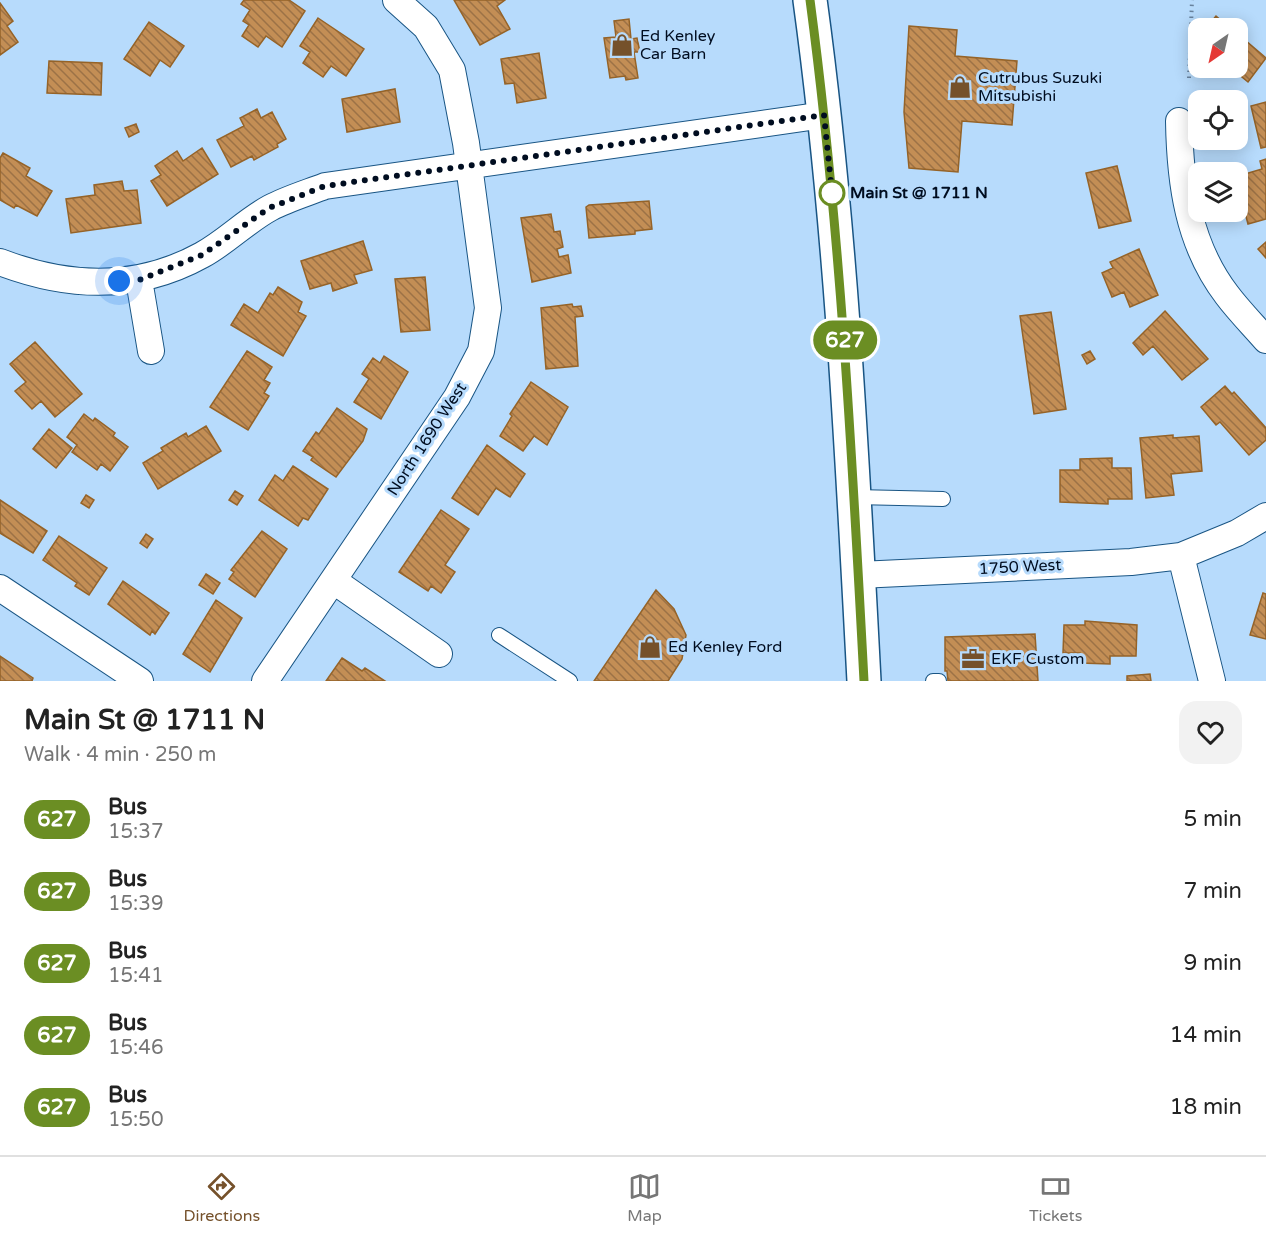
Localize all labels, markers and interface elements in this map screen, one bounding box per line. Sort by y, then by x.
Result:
north arrow [1188,18,1248,78]
map controls [1188,18,1248,222]
place label: Ed Kenley Car Barn [640,26,716,64]
shop icon: Ed Kenley Car Barn [609,32,635,58]
place label: Cutrubus Suzuki Mitsubishi [978,68,1102,106]
shop icon: Cutrubus Suzuki Mitsubishi [947,74,973,100]
button: locate [1188,90,1248,150]
button: layers [1188,162,1248,222]
marker: Main St @ 1711 N [819,180,845,206]
place label: Main St @ 1711 N [850,183,988,203]
your location [104,266,134,296]
line badge: 627 [810,320,880,360]
text: 627 [825,328,865,353]
street label: North 1690 West [383,379,471,499]
street label: 1750 West [978,555,1062,579]
shop icon: Ed Kenley Ford [637,634,663,660]
place label: Ed Kenley Ford [668,637,782,657]
office icon: EKF Custom [960,646,986,672]
place label: EKF Custom [991,649,1085,669]
button: heart [1179,701,1242,764]
text: Main St @ 1711 N [24,703,265,737]
text: Walk · 4 min · 250 m [24,743,216,767]
text: Bus [108,794,147,820]
text: 5 min [1183,806,1242,832]
text: 627 [37,807,77,832]
text: 15:37 [108,820,163,844]
text: Bus [108,866,147,892]
text: 7 min [1183,878,1242,904]
text: 627 [37,879,77,904]
text: 15:39 [108,892,163,916]
text: Bus [108,938,147,964]
text: 9 min [1183,950,1242,976]
text: 627 [37,951,77,976]
text: 15:41 [108,964,163,988]
text: Bus [108,1010,147,1036]
text: 14 min [1170,1022,1242,1048]
text: 627 [37,1023,77,1048]
text: 15:46 [108,1036,163,1060]
text: Bus [108,1082,147,1108]
text: 18 min [1170,1094,1242,1120]
text: 627 [37,1095,77,1120]
text: 15:50 [108,1108,163,1132]
tab: Directions [184,1170,260,1226]
tab: Map [627,1170,662,1226]
tab: Tickets [1029,1170,1082,1226]

